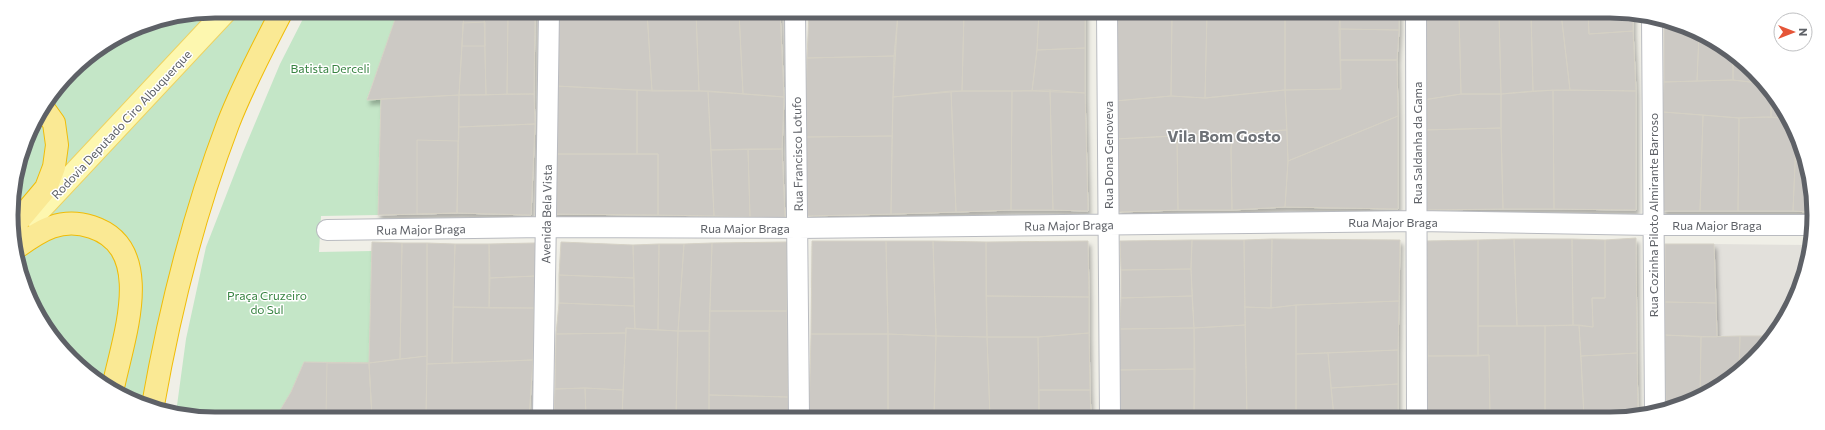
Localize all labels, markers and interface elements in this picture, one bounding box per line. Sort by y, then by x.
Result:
north arrow [1773,12,1813,52]
text: N [1797,28,1810,36]
street label: Rodovia Deputado Ciro Albuquerque [48,47,194,201]
park label: Batista Derceli [290,61,370,75]
street label: Rua Saldanha da Gama [1410,82,1424,204]
street label: Rua Francisco Lotufo [789,96,805,212]
street label: Rua Dona Genoveva [1101,101,1115,209]
street label: Rua Cozinha Piloto Almirante Barroso [1646,113,1660,317]
district label: Vila Bom Gosto [1167,126,1281,145]
street label: Avenida Bela Vista [538,164,554,264]
street label: Rua Major Braga [1348,215,1438,229]
street label: Rua Major Braga [1024,217,1114,233]
street label: Rua Major Braga [1672,218,1762,232]
street label: Rua Major Braga [376,221,466,237]
street label: Rua Major Braga [700,221,790,235]
park label: Praça Cruzeiro do Sul [227,288,307,316]

